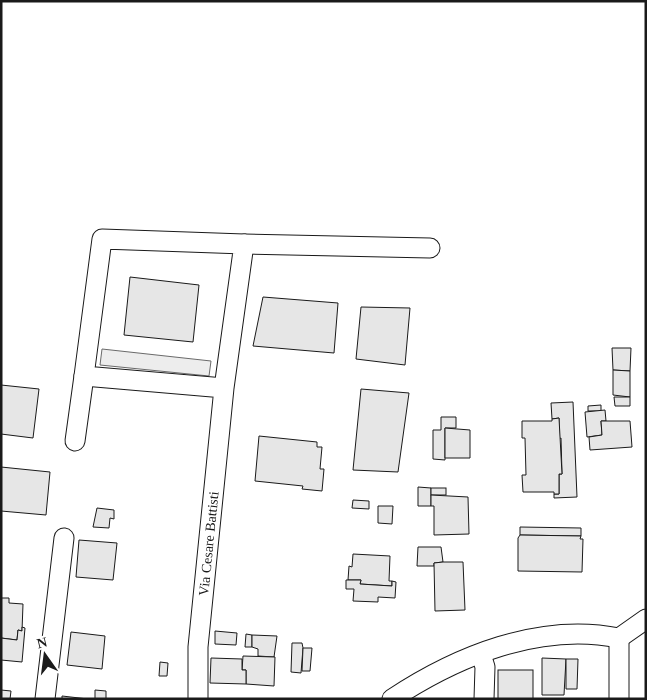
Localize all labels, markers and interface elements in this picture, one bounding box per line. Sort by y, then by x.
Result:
street label: Via Cesare Battisti [196,490,222,597]
north arrow [20,630,70,680]
text: N [35,634,49,651]

